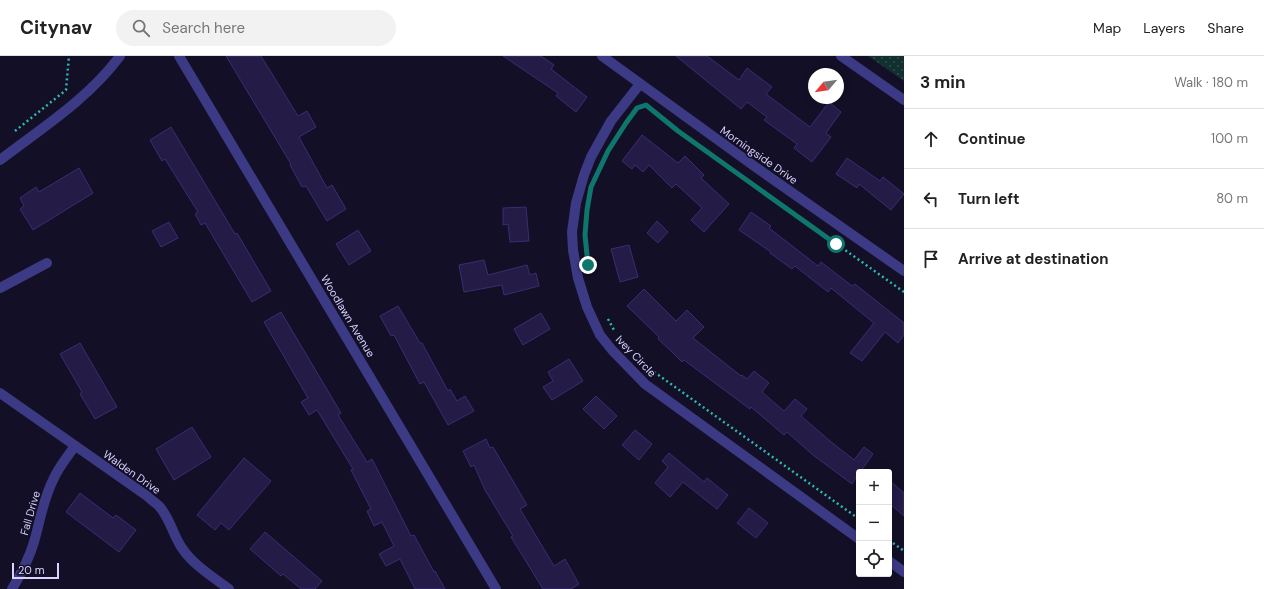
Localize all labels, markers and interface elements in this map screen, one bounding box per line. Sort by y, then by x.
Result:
search box [116,10,396,46]
text: Citynav [20,15,92,40]
icon: search [130,17,152,39]
text: Search here [162,18,245,38]
text: Map [1093,19,1121,37]
text: Layers [1143,19,1185,37]
text: Share [1207,19,1244,37]
north arrow [808,68,844,104]
text: 3 min [920,71,965,93]
text: Walk · 180 m [1174,74,1248,91]
street label: Morningside Drive [717,123,801,187]
icon: ahead [920,128,942,150]
text: Continue [958,129,1026,149]
text: 100 m [1211,130,1248,147]
icon: left [920,188,942,210]
text: Turn left [958,189,1019,209]
text: 80 m [1216,190,1248,207]
route start [827,235,845,253]
icon: arrive [920,248,942,270]
text: Arrive at destination [958,249,1109,269]
route end [579,256,597,274]
street label: Woodlawn Avenue [318,272,378,360]
street label: Ivey Circle [613,332,659,380]
street label: Walden Drive [101,447,163,497]
map controls [856,469,892,577]
button: + [856,469,892,505]
street label: Fall Drive [17,489,43,537]
button: − [856,505,892,541]
button: locate [856,541,892,577]
scale bar [12,561,59,580]
text: 20 m [18,563,44,577]

